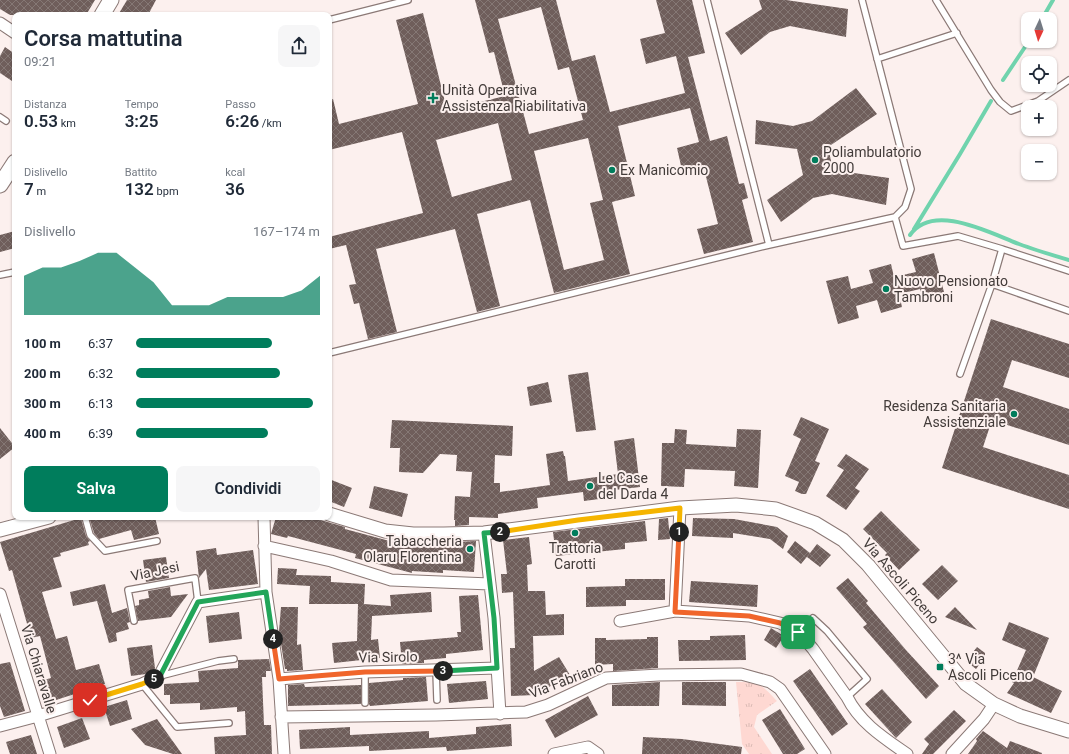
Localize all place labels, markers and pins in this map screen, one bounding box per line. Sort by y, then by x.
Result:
place label: Unità Operativa Assistenza Riabilitativa [442,82,586,114]
marker: Unità Operativa Assistenza Riabilitativa [427,92,439,104]
place label: Poliambulatorio 2000 [823,144,922,176]
marker: Poliambulatorio 2000 [810,155,820,165]
place label: Ex Manicomio [620,162,708,178]
marker: Ex Manicomio [607,165,617,175]
place label: Nuovo Pensionato Tambroni [894,273,1008,305]
marker: Nuovo Pensionato Tambroni [881,284,891,294]
place label: Residenza Sanitaria Assistenziale [883,398,1006,430]
marker: Residenza Sanitaria Assistenziale [1009,409,1019,419]
place label: Le Case del Darda 4 [598,470,669,502]
marker: Le Case del Darda 4 [585,481,595,491]
pin: 2 [490,522,510,542]
pin: 1 [669,522,689,542]
marker: Trattoria Carotti [570,528,580,538]
place label: Tabaccheria Olaru Florentina [363,533,462,565]
place label: Trattoria Carotti [549,540,601,572]
marker: Tabaccheria Olaru Florentina [465,544,475,554]
pin [781,615,815,649]
pin: 4 [263,629,283,649]
place label: 3^ Via Ascoli Piceno [948,651,1033,683]
pin: 3 [433,661,453,681]
marker: 3^ Via Ascoli Piceno [935,662,945,672]
pin: 5 [144,669,164,689]
pin [73,683,107,717]

